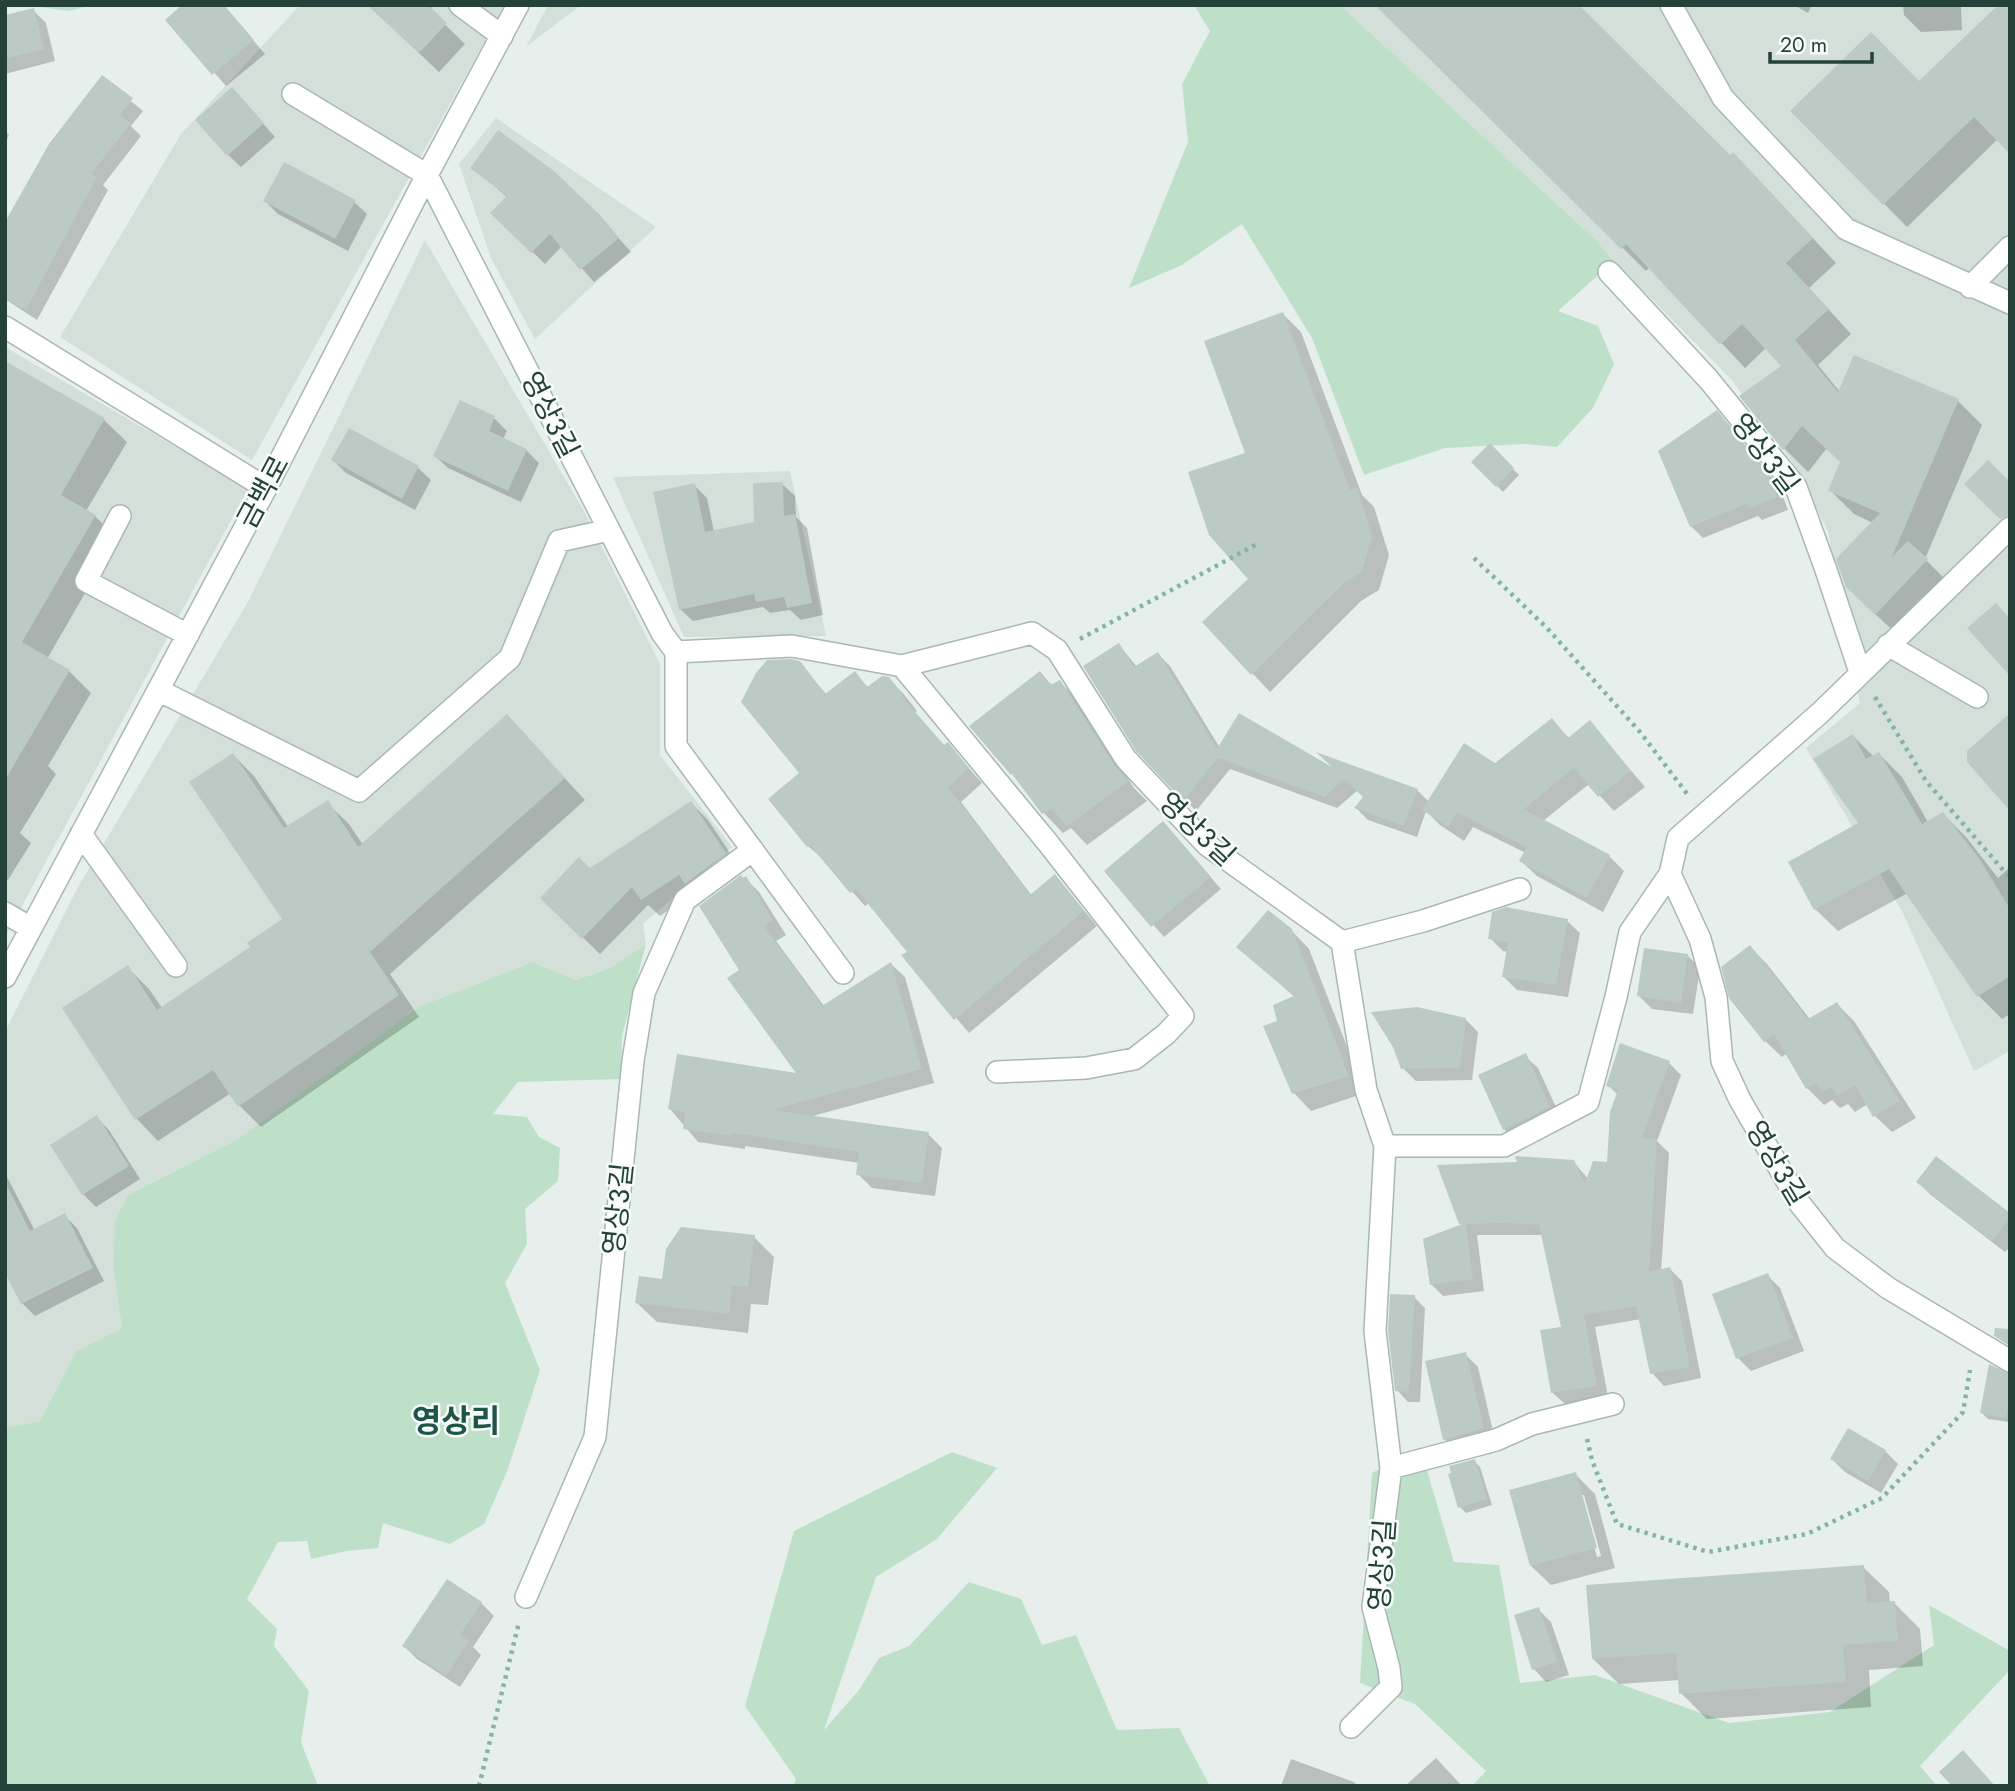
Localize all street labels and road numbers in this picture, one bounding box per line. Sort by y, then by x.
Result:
street label: 영상3길 [511,364,589,466]
street label: 영상3길 [1721,405,1809,503]
street label: 금백로 [227,448,299,536]
street label: 영상3길 [1149,782,1245,876]
street label: 영상3길 [1736,1113,1818,1213]
street label: 영상3길 [593,1161,643,1257]
street label: 영상3길 [1358,1517,1406,1613]

